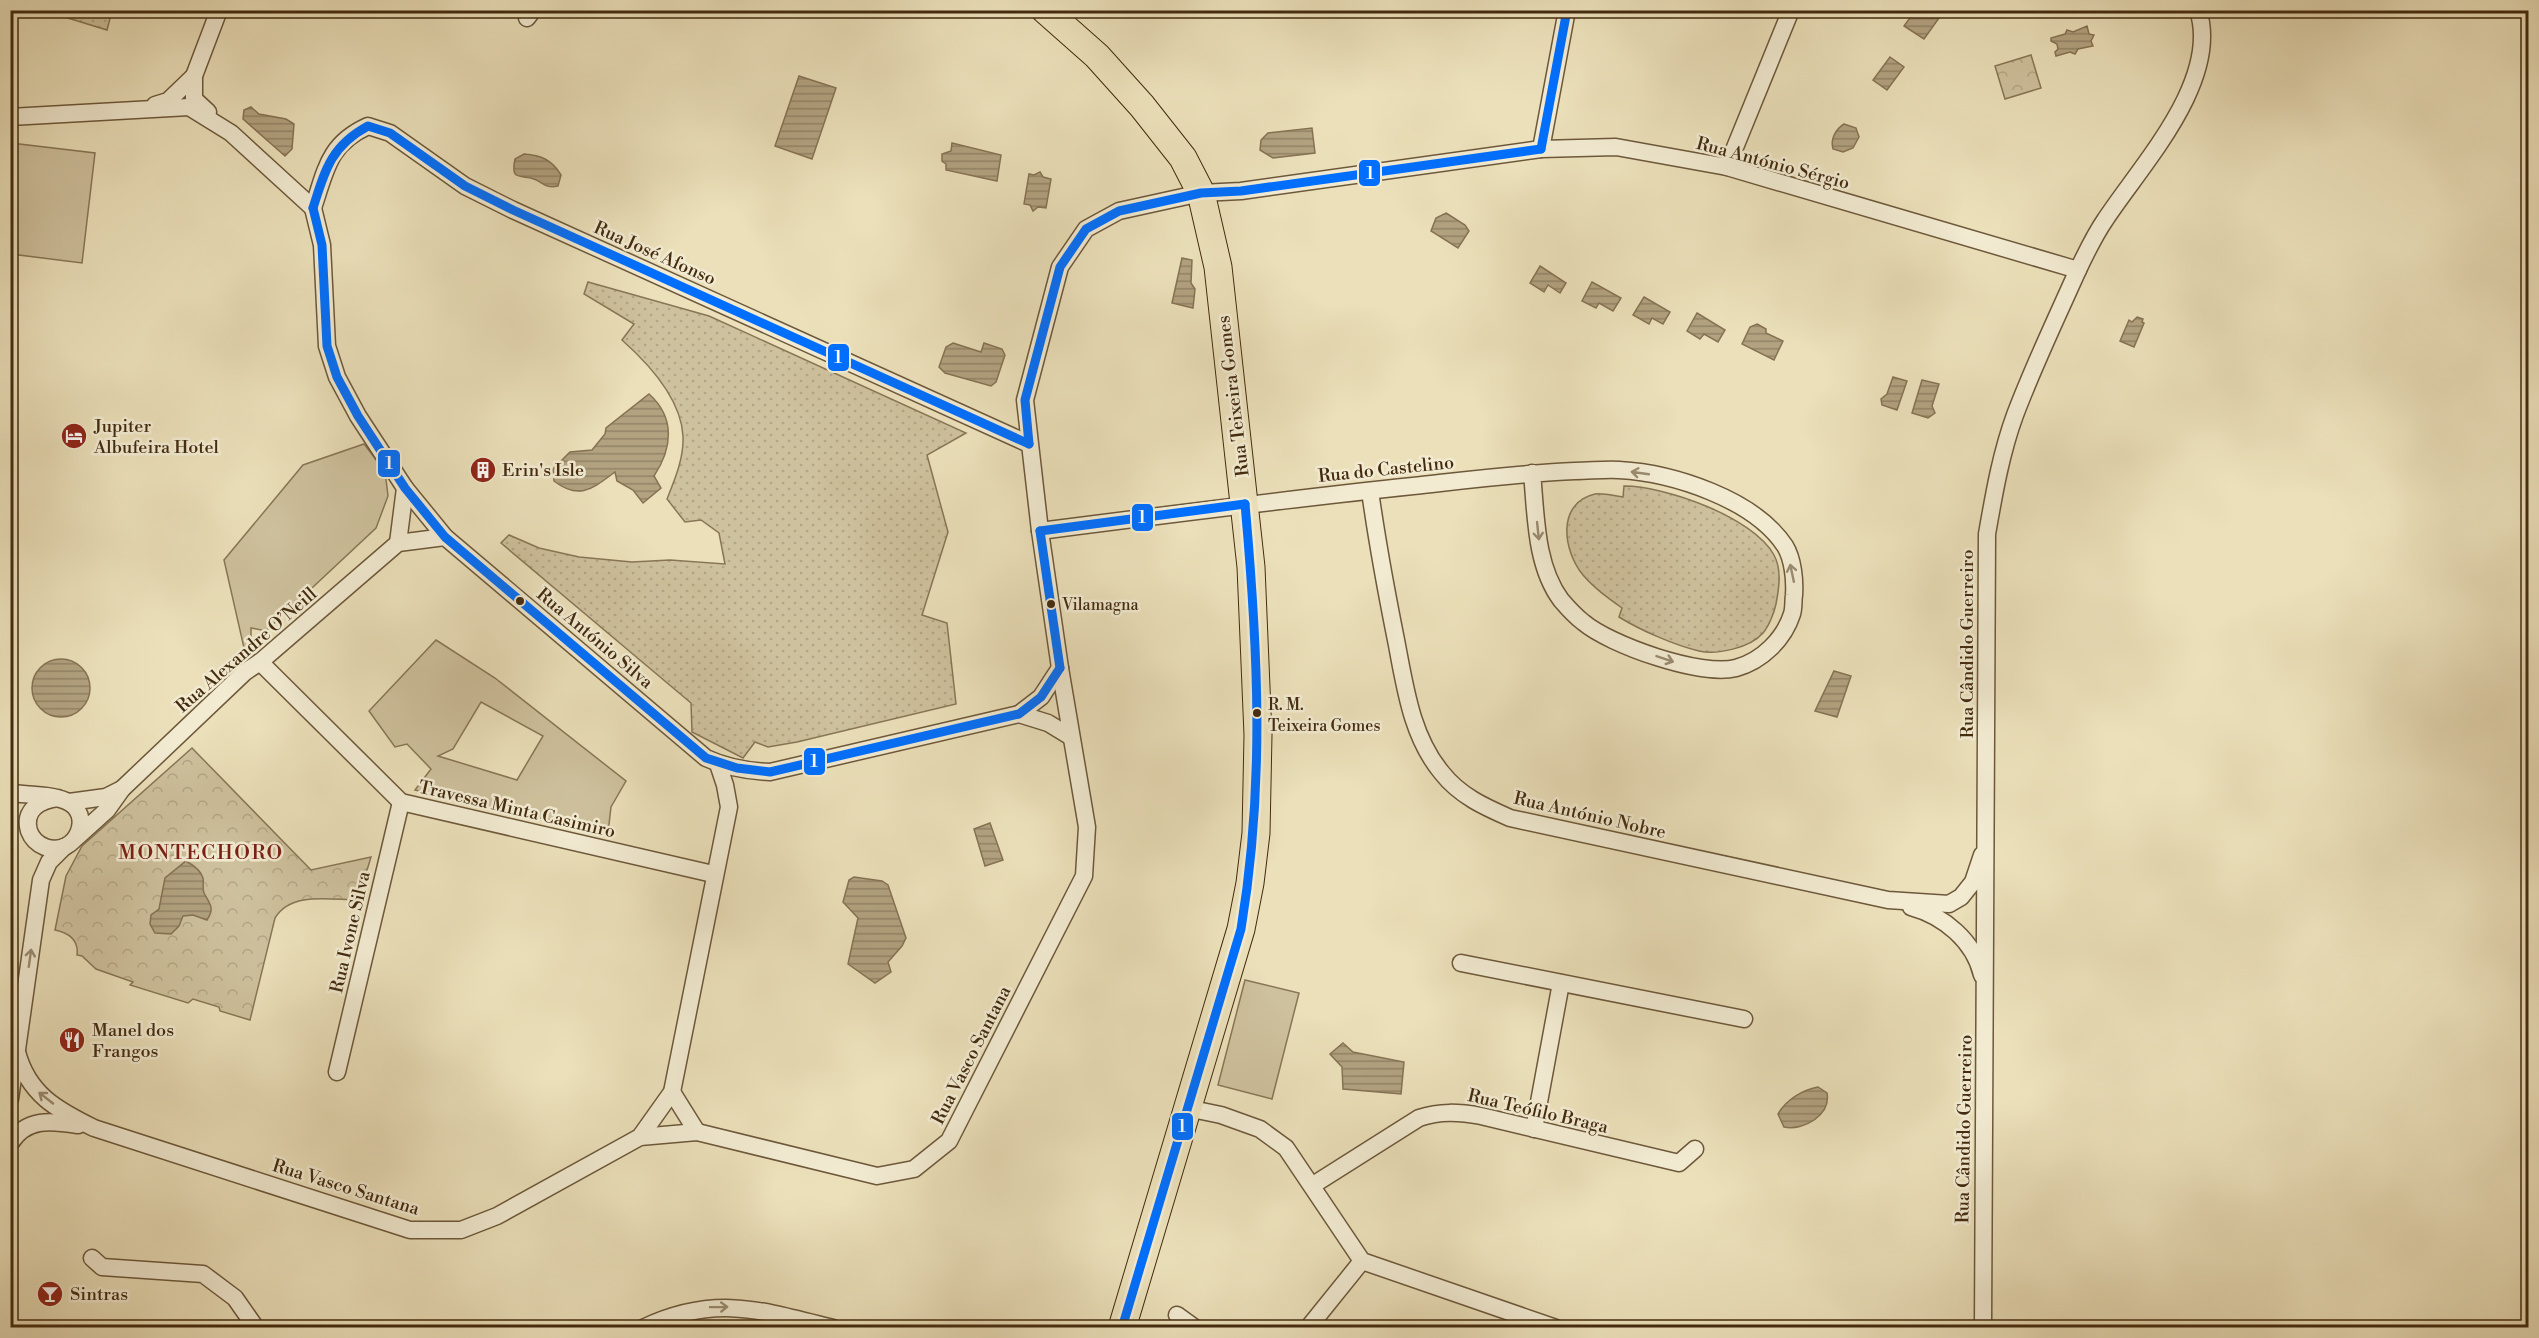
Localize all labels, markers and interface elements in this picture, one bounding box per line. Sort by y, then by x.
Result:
street label: Rua António Sérgio [1694,132,1852,195]
line badge: 1 [1358,159,1381,187]
text: 1 [1366,164,1374,184]
street label: Rua José Afonso [590,216,719,291]
street label: Rua Teixeira Gomes [1212,314,1255,478]
line badge: 1 [827,343,850,372]
text: 1 [834,348,842,368]
place label: Jupiter Albufeira Hotel [93,415,220,459]
hotel icon: Jupiter Albufeira Hotel [59,421,89,451]
line badge: 1 [377,449,401,478]
street label: Rua do Castelino [1317,451,1455,488]
text: 1 [385,454,393,474]
building icon: Erin's Isle [468,455,498,485]
place label: Erin's Isle [502,459,584,482]
one-way arrow [1630,467,1650,478]
line badge: 1 [1131,503,1154,532]
text: 1 [1138,508,1146,528]
one-way arrow [1533,521,1544,541]
street label: Rua Cândido Guerreiro [1956,549,1979,739]
one-way arrow [1786,564,1798,583]
street label: Rua Alexandre O’Neill [171,582,322,718]
street label: Rua António Silva [532,583,658,694]
unlabelled marker [514,595,526,607]
place label: Vilamagna [1061,595,1140,615]
marker: Vilamagna [1045,598,1057,610]
one-way arrow [1655,655,1674,666]
place label: R. M. Teixeira Gomes [1268,695,1380,736]
marker: R. M. Teixeira Gomes [1251,707,1263,719]
line badge: 1 [803,747,826,776]
text: 1 [810,752,818,772]
street label: Travessa Minta Casimiro [416,776,618,843]
street label: Rua António Nobre [1511,787,1668,844]
district label: MONTECHORO [118,841,284,866]
street label: Rua Ivone Silva [325,868,376,995]
one-way arrow [25,949,36,969]
street label: Rua Vasco Santana [927,981,1017,1128]
place label: Manel dos Frangos [92,1019,174,1063]
restaurant icon: Manel dos Frangos [57,1025,87,1055]
street label: Rua Cândido Guerreiro [1951,1034,1978,1224]
street label: Rua Teófilo Braga [1465,1084,1611,1139]
one-way arrow [38,1092,54,1105]
line badge: 1 [1171,1112,1194,1141]
text: 1 [1178,1117,1186,1137]
street label: Rua Vasco Santana [270,1154,423,1221]
bar icon: Sintras [35,1279,65,1309]
place label: Sintras [70,1283,128,1306]
one-way arrow [708,1302,728,1313]

